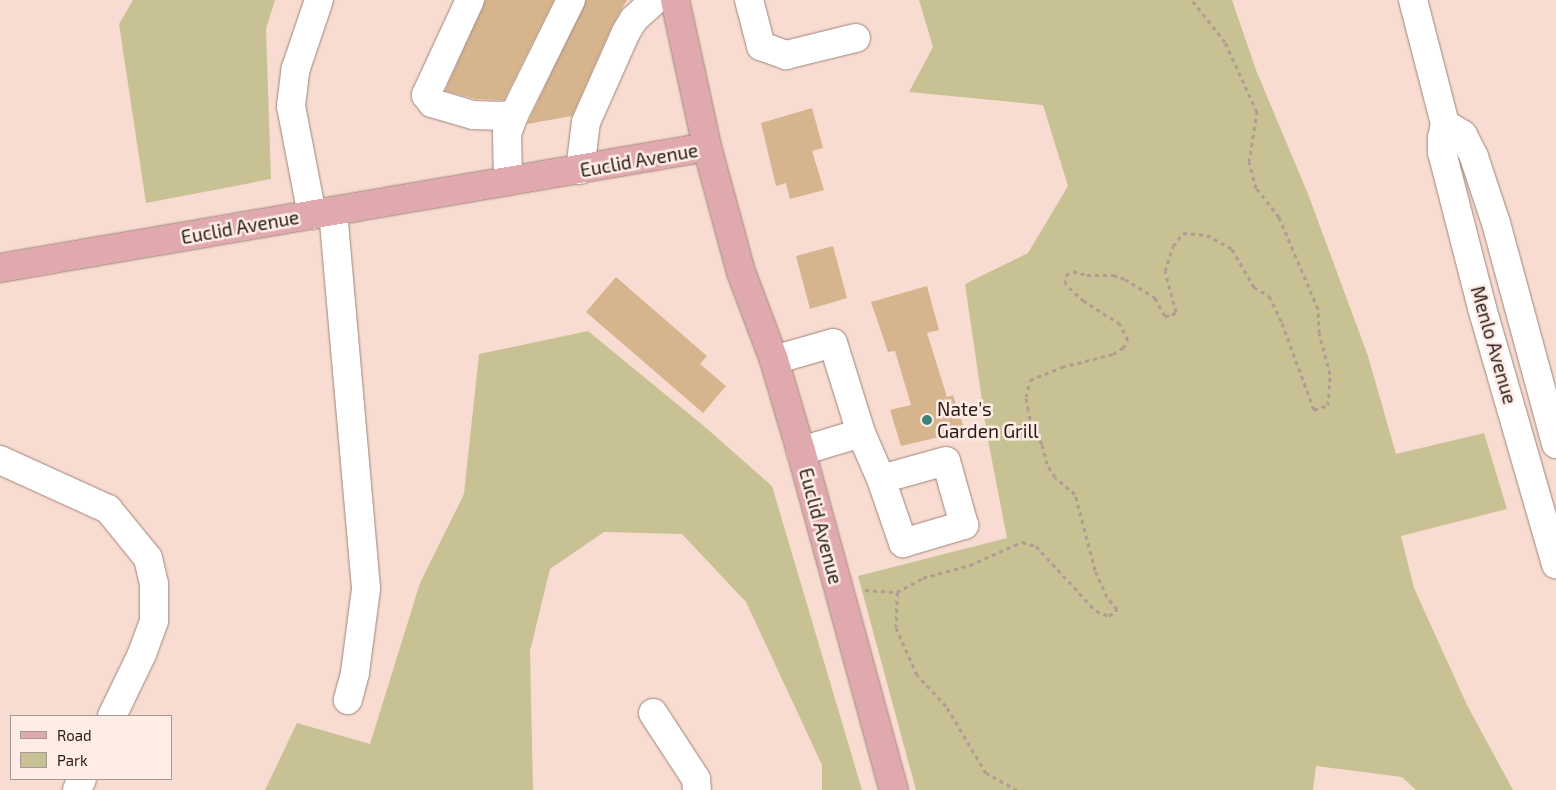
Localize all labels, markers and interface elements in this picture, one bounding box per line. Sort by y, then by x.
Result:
street label: Euclid Avenue [578,138,700,182]
street label: Euclid Avenue [179,205,301,249]
street label: Menlo Avenue [1466,283,1522,407]
place label: Nate's Garden Grill [937,398,1039,442]
marker: Nate's Garden Grill [921,414,933,426]
street label: Euclid Avenue [794,465,848,587]
legend [10,715,172,780]
text: Road [57,726,92,744]
text: Park [57,751,88,769]

